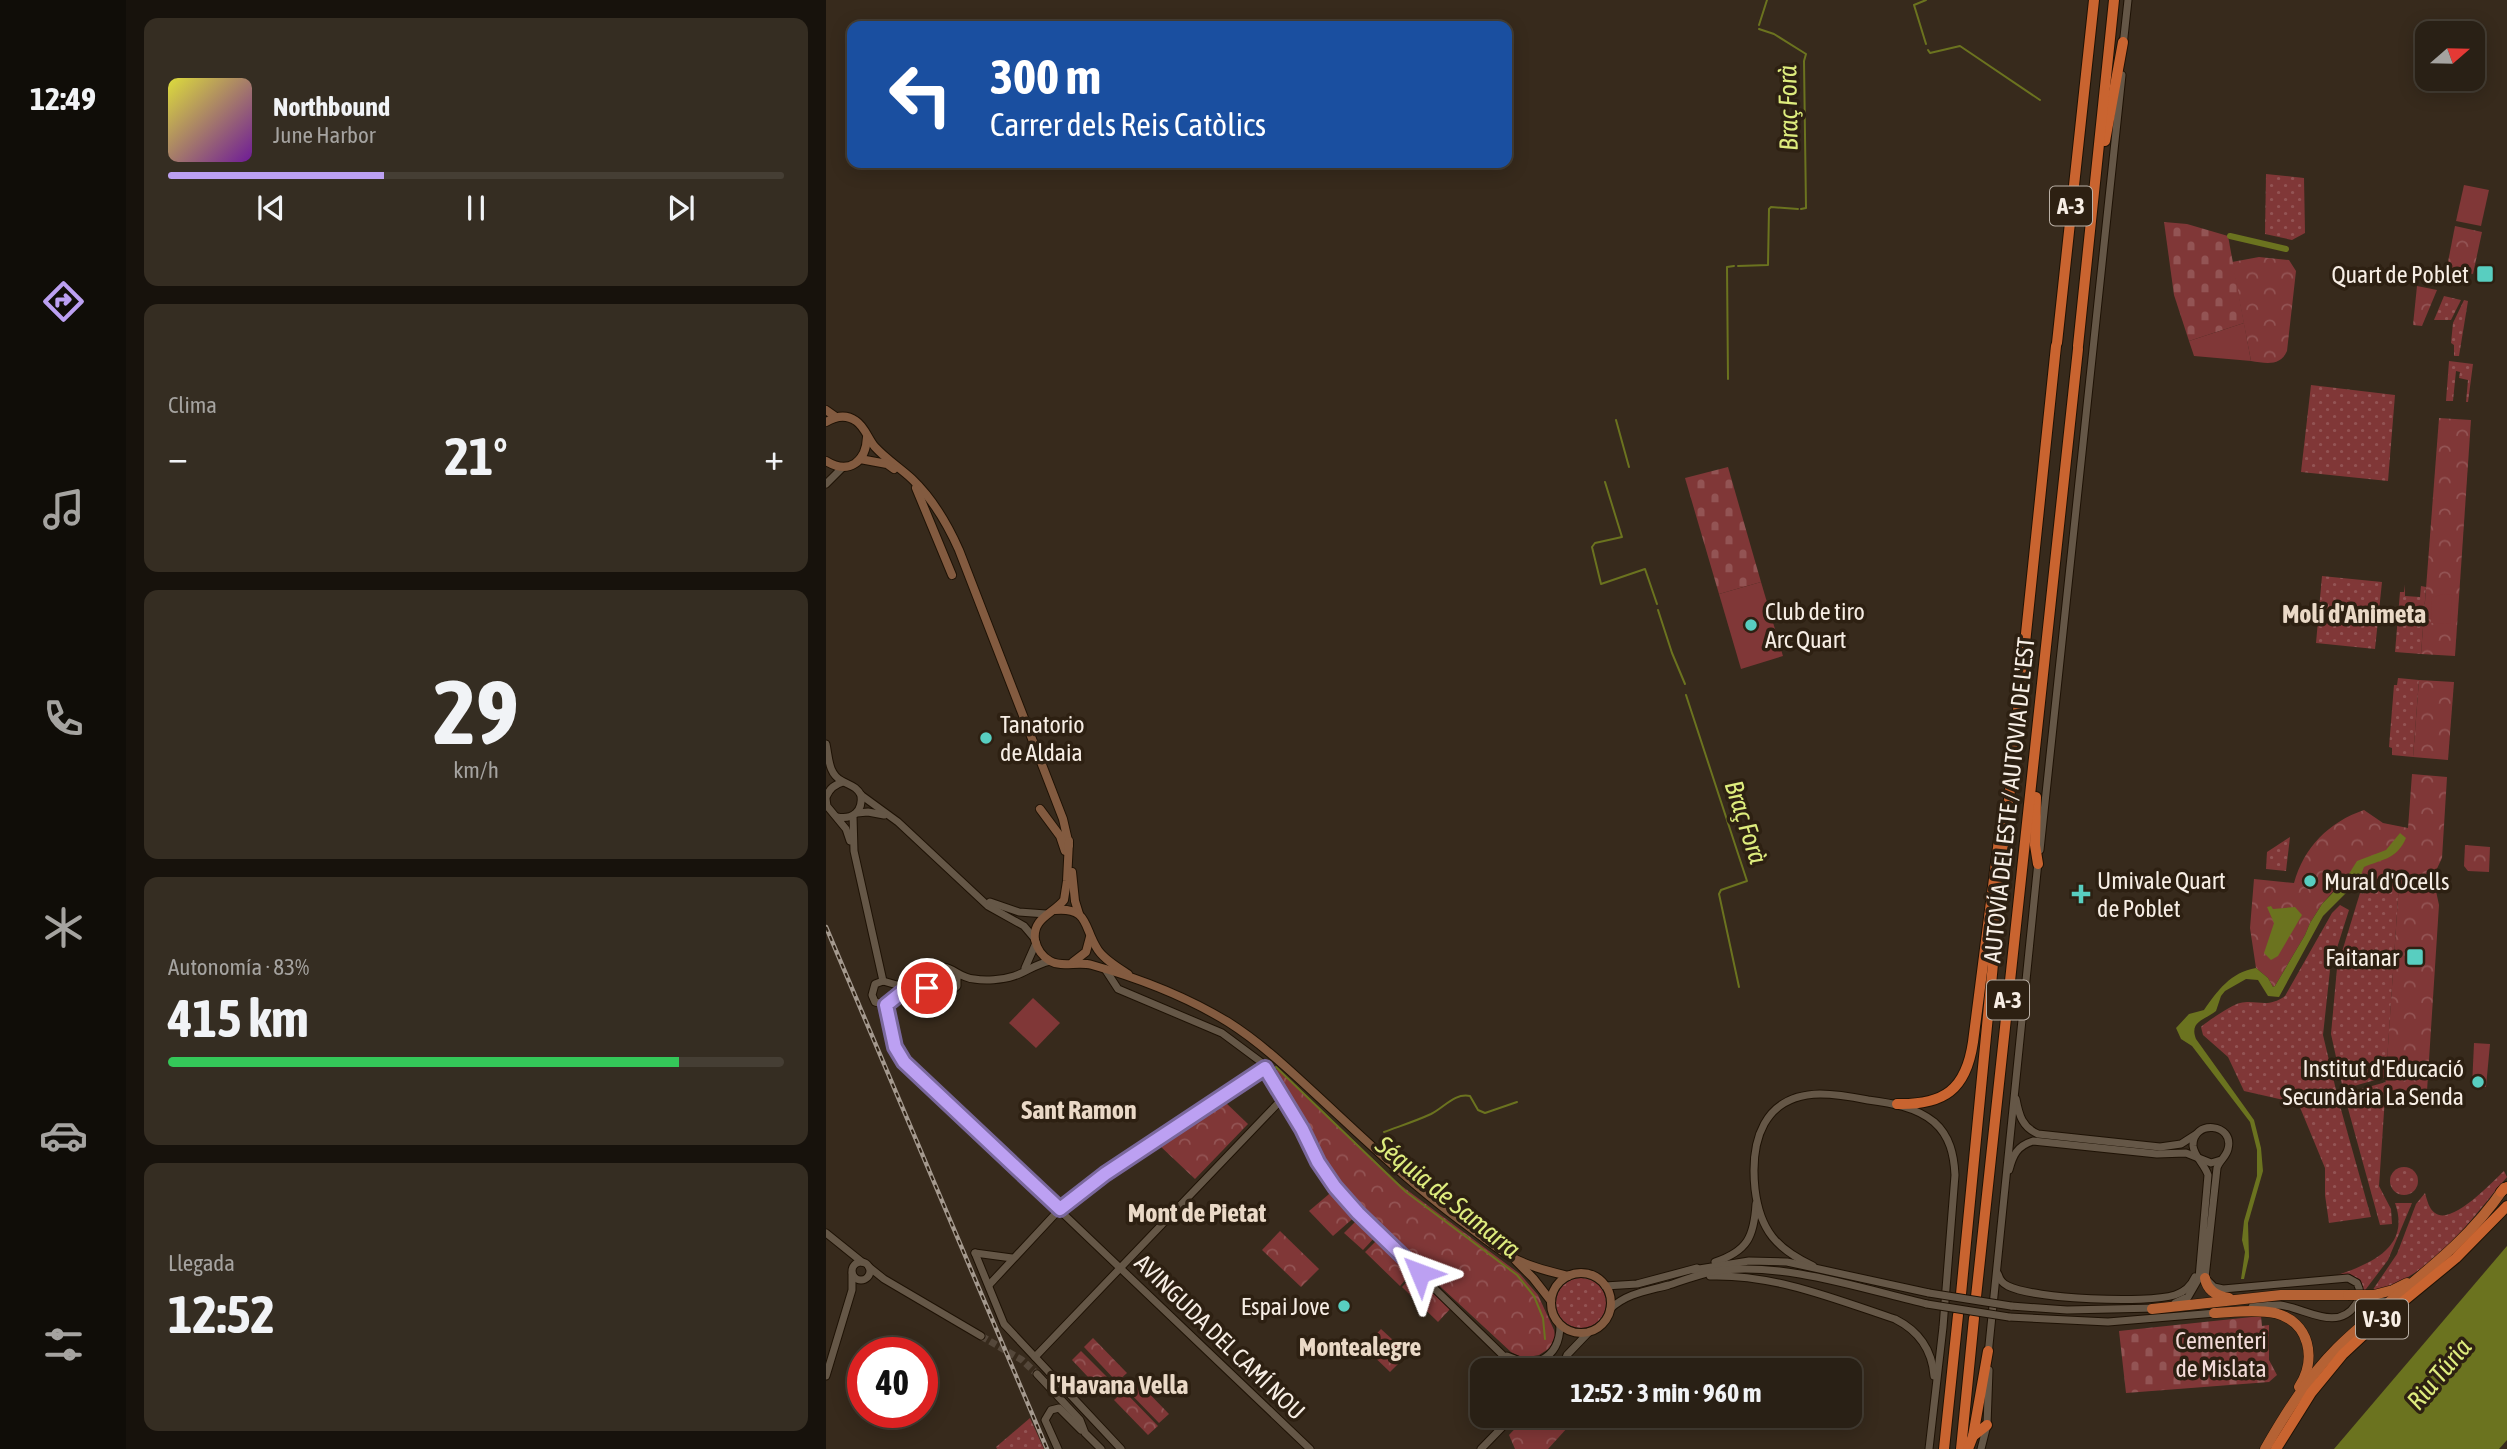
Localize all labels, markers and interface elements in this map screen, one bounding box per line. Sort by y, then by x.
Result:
north arrow [2415,21,2485,91]
map controls [2415,21,2485,91]
text: 300 m [990,48,1101,104]
icon: left [875,49,966,140]
water label: Braç Forà [1772,65,1804,151]
text: 12:49 [30,80,96,117]
text: Northbound [273,92,390,122]
text: Carrer dels Reis Catòlics [990,106,1266,143]
text: June Harbor [273,122,376,148]
road number: A-3 [2050,186,2092,226]
icon: previous [252,189,290,227]
icon: pause [457,189,495,227]
icon: next [662,189,700,227]
place label: Quart de Poblet [2332,261,2469,288]
marker: Quart de Poblet [2475,264,2495,284]
icon: directions [39,277,88,326]
text: Clima [168,392,217,418]
text: 21° [444,426,508,486]
text: − [168,435,188,478]
text: + [764,435,784,478]
icon: music [39,485,88,534]
place label: Club de tiro Arc Quart [1765,598,1865,653]
district label: Molí d'Animeta [2282,599,2426,629]
marker: Club de tiro Arc Quart [1743,617,1759,633]
street label: AUTOVÍA DEL ESTE / AUTOVIA DE L'EST [1978,635,2040,964]
text: 29 [433,659,519,763]
icon: phone [39,694,88,743]
place label: Tanatorio de Aldaia [1000,711,1085,766]
marker: Tanatorio de Aldaia [978,730,994,746]
text: km/h [453,757,499,783]
water label: Braç Forà [1718,777,1774,867]
place label: Umivale Quart de Poblet [2097,867,2226,922]
place label: Mural d'Ocells [2324,868,2449,895]
marker: Mural d'Ocells [2302,873,2318,889]
marker: Umivale Quart de Poblet [2071,884,2091,904]
icon: climate [39,903,88,952]
place label: Faitanar [2325,944,2400,971]
marker: Faitanar [2405,947,2425,967]
text: Autonomía · 83% [168,954,309,980]
pin [897,958,957,1018]
icon: arrive [908,969,946,1007]
road number: A-3 [1987,981,2029,1020]
text: 415 km [168,988,309,1048]
place label: Institut d'Educació Secundària La Senda [2283,1055,2464,1110]
marker: Institut d'Educació Secundària La Senda [2470,1074,2486,1090]
district label: Sant Ramon [1021,1095,1137,1125]
icon: car [39,1111,88,1160]
water label: Séquia de Samarra [1369,1129,1526,1264]
district label: Mont de Pietat [1128,1198,1267,1228]
position arrow [1383,1236,1457,1310]
street label: AVINGUDA DEL CAMÍ NOU [1130,1249,1310,1425]
text: Llegada [168,1250,235,1276]
text: 12:52 [168,1284,275,1344]
place label: Espai Jove [1241,1293,1330,1320]
marker: Espai Jove [1336,1298,1352,1314]
road number: V-30 [2356,1300,2408,1338]
icon: filters [39,1320,88,1369]
park label: Cementeri de Mislata [2175,1327,2267,1382]
district label: Montealegre [1299,1332,1421,1362]
water label: Riu Túria [2401,1332,2477,1416]
speed limit sign: 40 [847,1337,938,1428]
district label: l'Havana Vella [1050,1370,1188,1400]
text: 12:52 · 3 min · 960 m [1571,1378,1761,1408]

